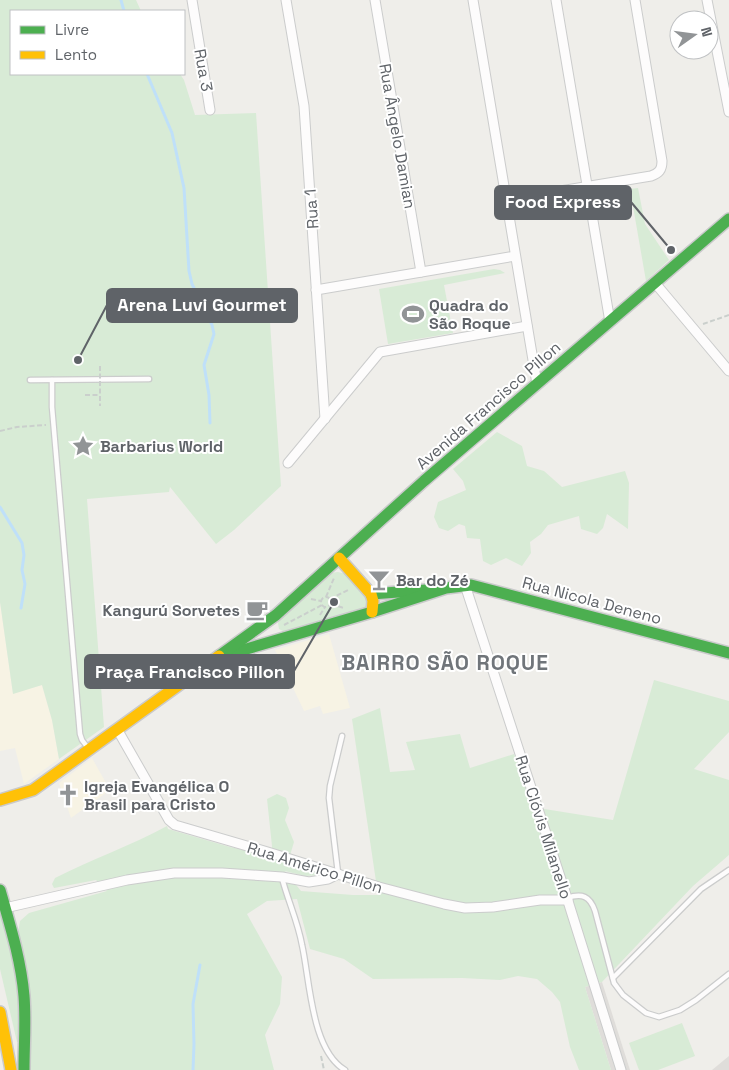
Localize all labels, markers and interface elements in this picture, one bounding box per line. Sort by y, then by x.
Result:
legend [10,10,185,75]
north arrow [669,10,719,60]
text: Livre [55,20,89,39]
text: N [697,25,716,39]
text: Lento [55,45,97,64]
street label: Rua 3 [189,47,218,93]
street label: Rua Ângelo Damian [374,62,421,210]
callout: Food Express [495,186,631,219]
street label: Rua 1 [300,188,323,230]
text: Food Express [505,190,621,213]
callout: Arena Luvi Gourmet [107,289,297,322]
text: Arena Luvi Gourmet [117,293,287,316]
place label: Quadra do São Roque [429,295,511,334]
sports icon: Quadra do São Roque [400,301,426,327]
street label: Avenida Francisco Pillon [412,337,565,474]
place icon: Barbarius World [70,433,96,459]
place label: Barbarius World [100,436,223,457]
bar icon: Bar do Zé [366,567,392,593]
place label: Bar do Zé [396,570,469,591]
street label: Rua Nicola Deneno [520,572,664,629]
cafe icon: Kangurú Sorvetes [244,597,270,623]
place label: Kangurú Sorvetes [103,600,240,621]
district label: BAIRRO SÃO ROQUE [341,649,549,676]
callout: Praça Francisco Pillon [85,655,294,688]
text: Praça Francisco Pillon [95,660,285,683]
street label: Rua Clóvis Milanello [510,753,577,902]
place label: Igreja Evangélica O Brasil para Cristo [84,776,229,815]
church icon: Igreja Evangélica O Brasil para Cristo [55,782,81,808]
street label: Rua Américo Pillon [244,837,385,898]

